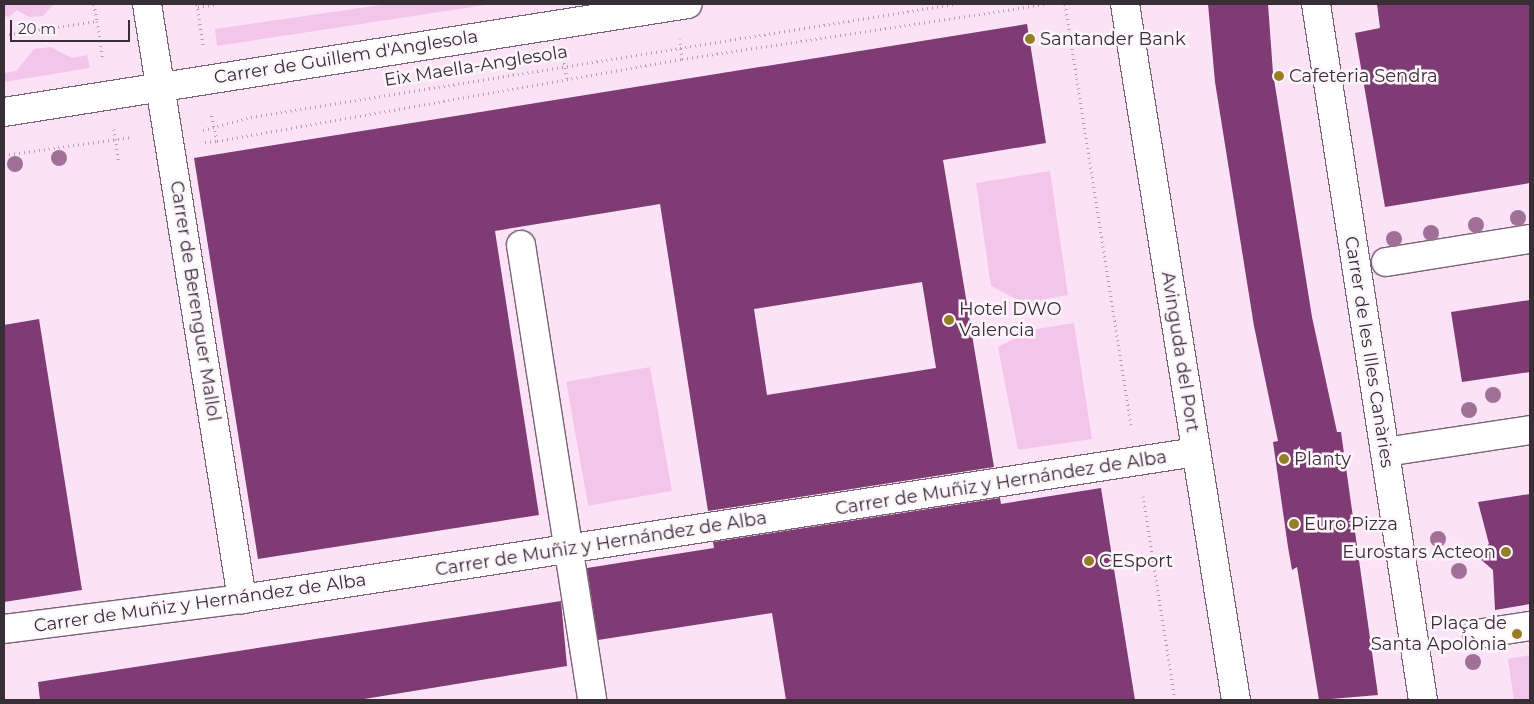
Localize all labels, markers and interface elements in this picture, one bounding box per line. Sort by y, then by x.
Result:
scale bar [12,10,132,42]
text: 20 m [18,19,56,38]
street label: Carrer de Guillem d'Anglesola [213,25,479,89]
place label: Santander Bank [1040,28,1186,50]
marker: Santander Bank [1024,33,1036,45]
street label: Eix Maella-Anglesola [383,41,569,91]
place label: Cafeteria Sendra [1289,65,1438,87]
marker: Cafeteria Sendra [1273,70,1285,82]
street label: Carrer de Berenguer Mallol [165,179,225,423]
street label: Carrer de les Illes Canàries [1340,235,1398,469]
street label: Avinguda del Port [1157,270,1203,434]
place label: Hotel DWO Valencia [959,299,1062,342]
marker: Hotel DWO Valencia [943,314,955,326]
street label: Carrer de Muñiz y Hernández de Alba [834,446,1168,520]
place label: Planty [1294,448,1351,470]
marker: Planty [1278,453,1290,465]
street label: Carrer de Muñiz y Hernández de Alba [434,507,768,581]
place label: Euro Pizza [1304,513,1398,535]
marker: Euro Pizza [1288,518,1300,530]
place label: Eurostars Acteon [1342,541,1496,563]
marker: Eurostars Acteon [1500,546,1512,558]
place label: CESport [1099,550,1173,572]
marker: CESport [1083,555,1095,567]
street label: Carrer de Muñiz y Hernández de Alba [32,569,368,637]
place label: Plaça de Santa Apolònia [1371,613,1507,656]
marker: Plaça de Santa Apolònia [1511,628,1523,640]

